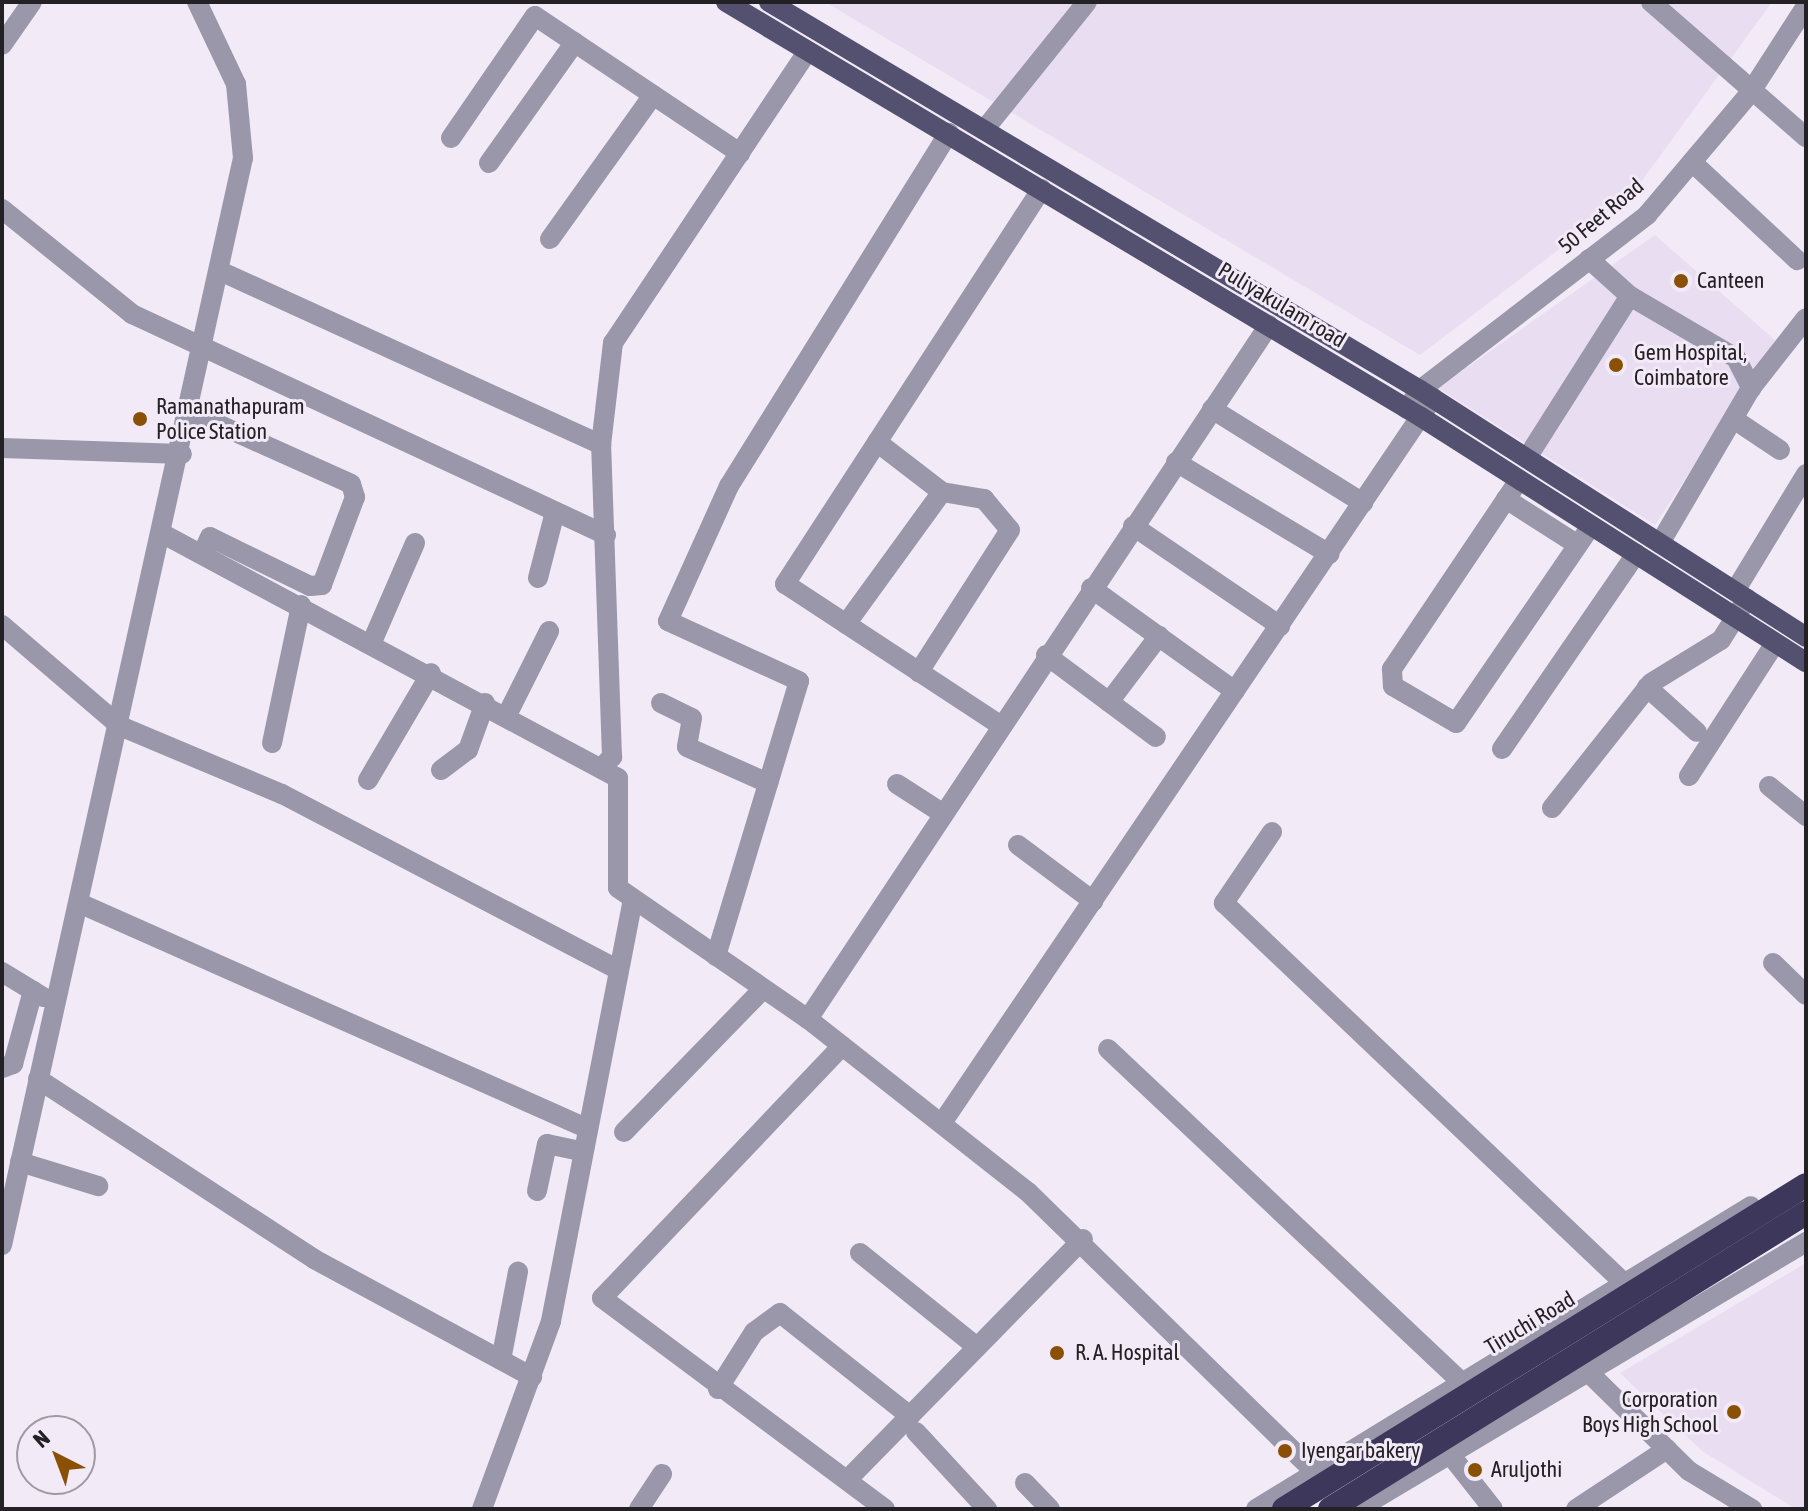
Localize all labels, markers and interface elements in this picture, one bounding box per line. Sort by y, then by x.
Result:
street label: 50 Feet Road [1553,173,1649,259]
street label: Puliyakulam road [1213,257,1351,353]
place label: Canteen [1697,268,1764,294]
marker: Canteen [1672,272,1690,290]
place label: Gem Hospital, Coimbatore [1634,339,1747,390]
marker: Gem Hospital, Coimbatore [1605,354,1627,376]
place label: Ramanathapuram Police Station [156,393,305,444]
marker: Ramanathapuram Police Station [131,410,149,428]
street label: Tiruchi Road [1480,1286,1580,1360]
place label: R. A. Hospital [1075,1340,1179,1366]
marker: R. A. Hospital [1046,1342,1068,1364]
place label: Corporation Boys High School [1582,1386,1718,1438]
marker: Corporation Boys High School [1725,1403,1743,1421]
north arrow [16,1415,96,1495]
text: N [28,1425,55,1453]
place label: Iyengar bakery [1301,1438,1420,1464]
marker: Iyengar bakery [1276,1442,1294,1460]
place label: Aruljothi [1491,1457,1562,1483]
marker: Aruljothi [1466,1461,1484,1479]

